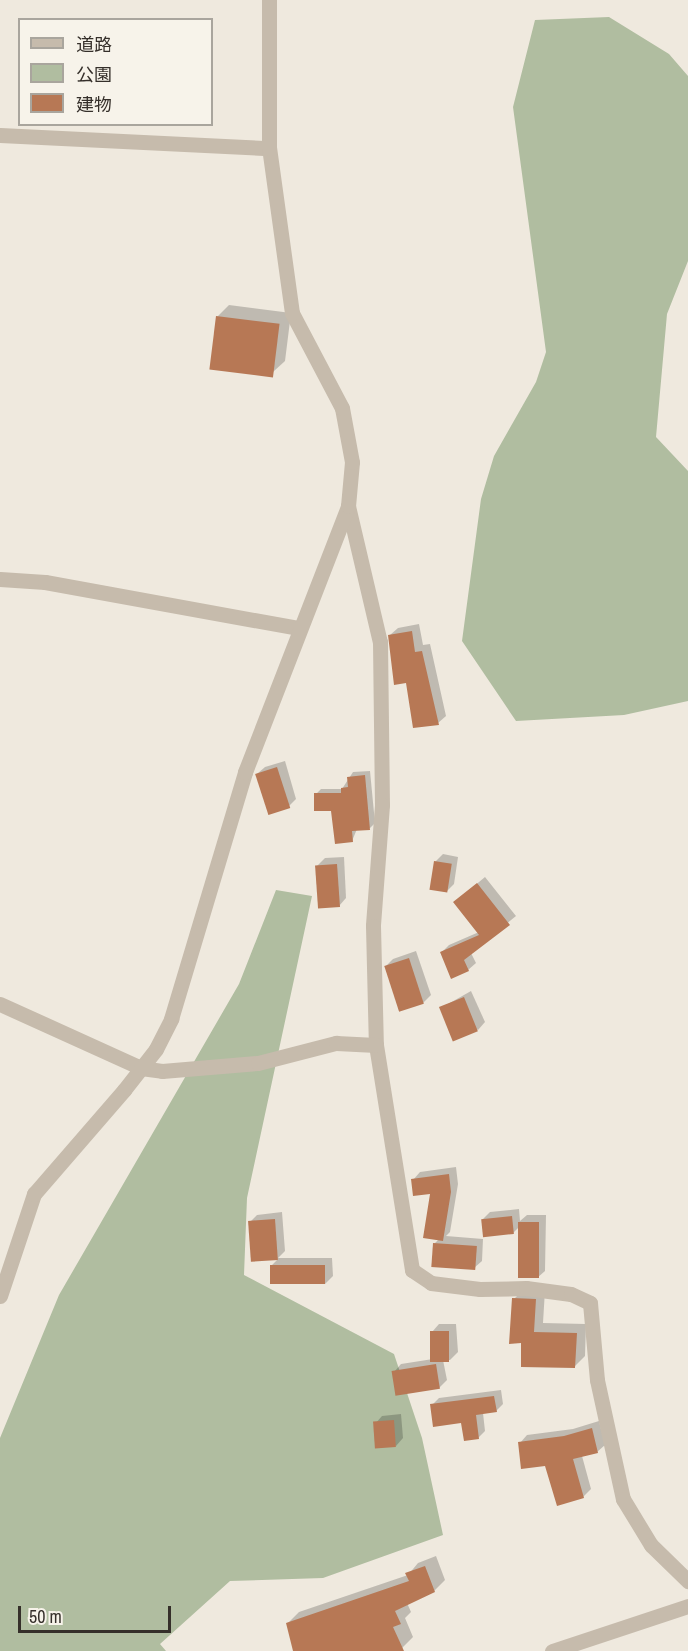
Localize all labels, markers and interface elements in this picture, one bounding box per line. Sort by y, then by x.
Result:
legend [18,18,213,126]
text: 道路 [76,32,112,57]
text: 公園 [76,62,112,87]
text: 建物 [76,92,112,117]
scale bar [21,1594,174,1632]
text: 50 m [29,1604,62,1629]

